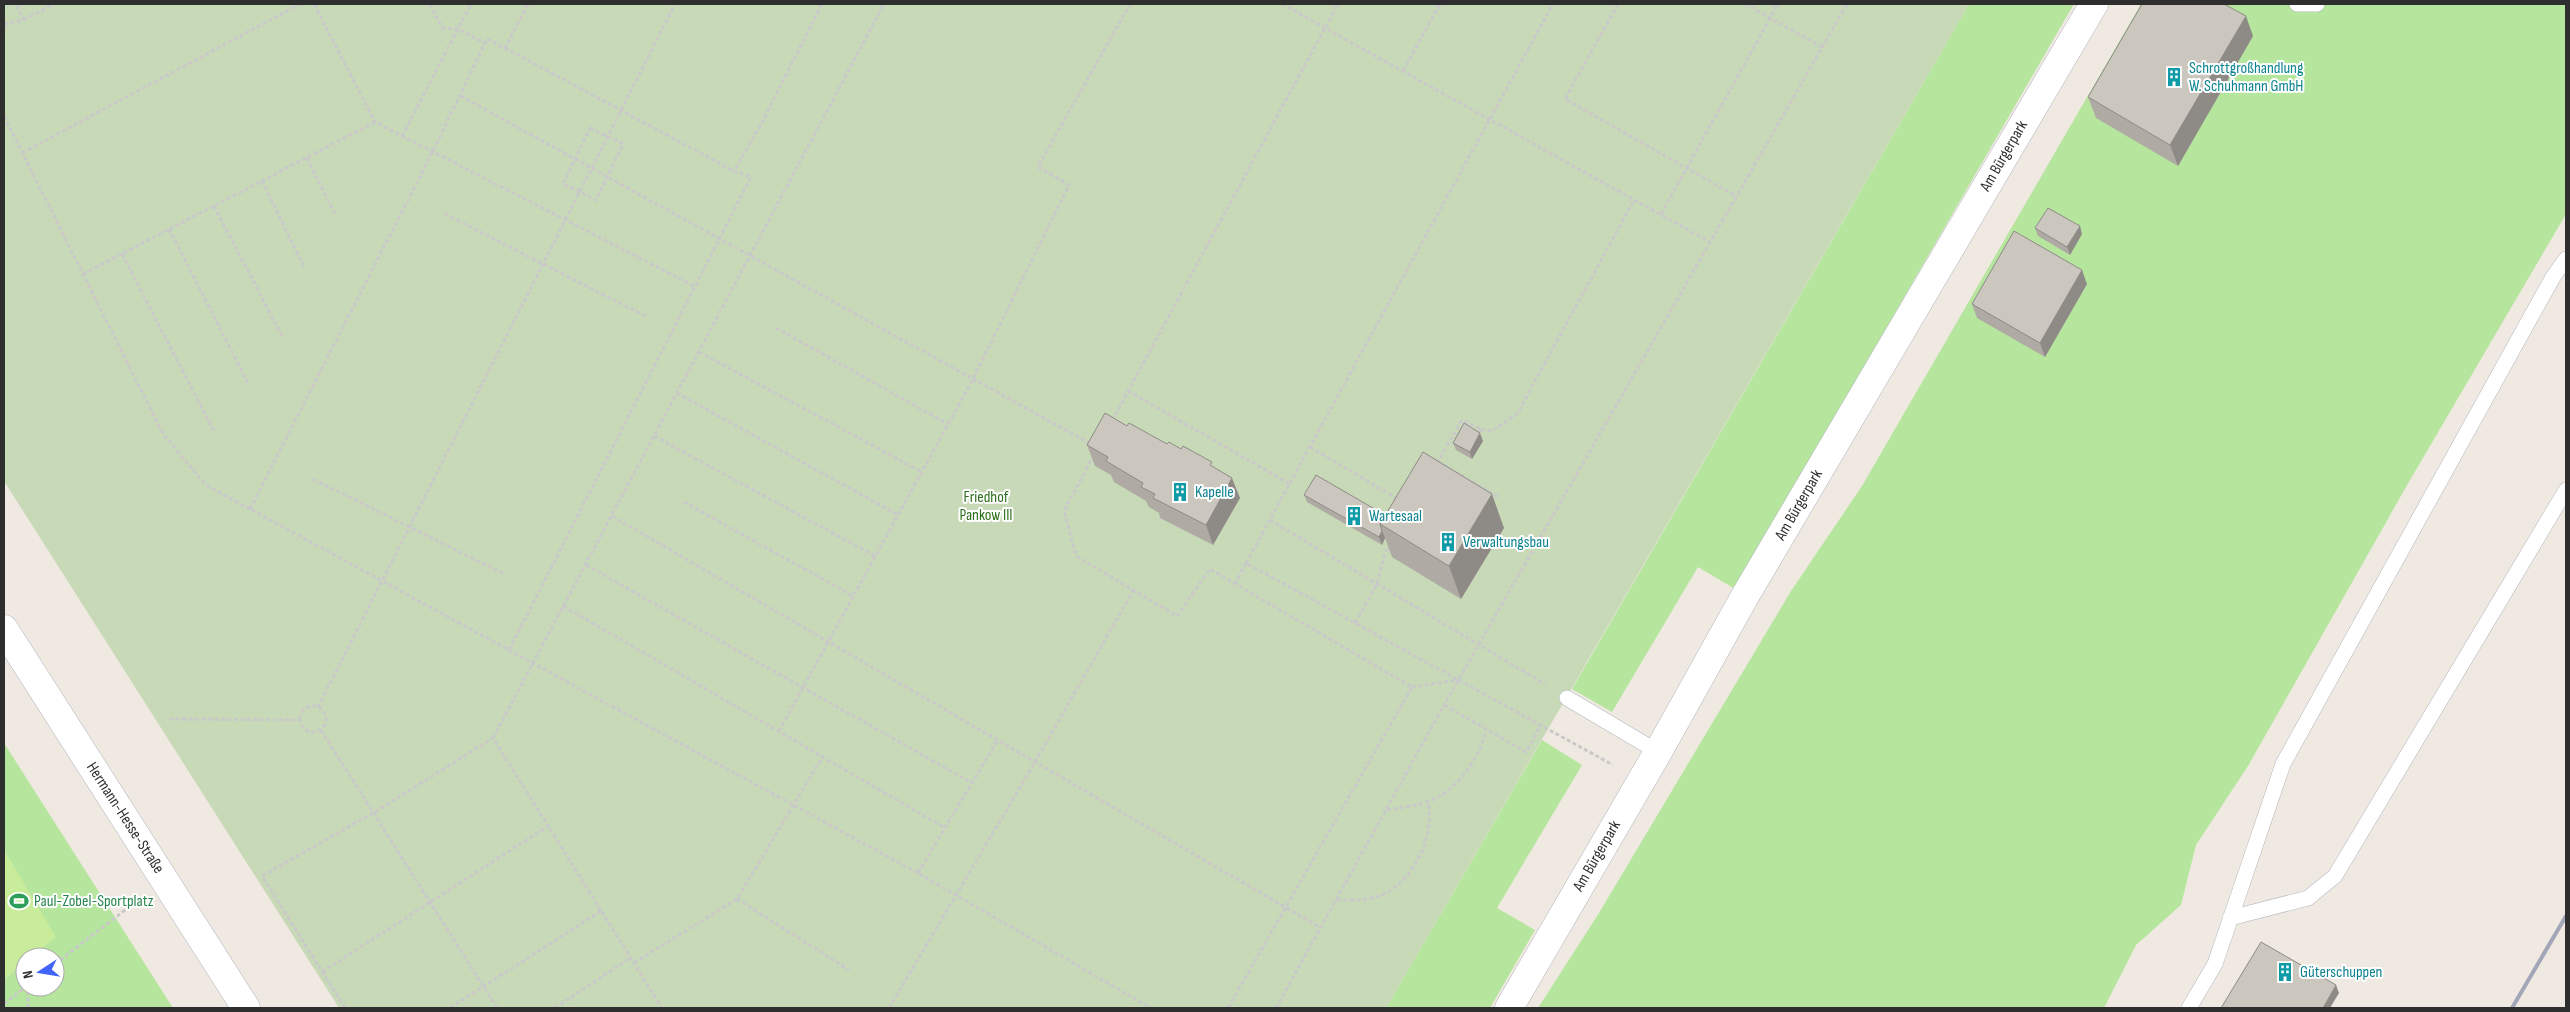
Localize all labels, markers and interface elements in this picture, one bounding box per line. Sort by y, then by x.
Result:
place label: Schrottgroßhandlung W. Schuhmann GmbH [2189,59,2303,96]
building icon: Schrottgroßhandlung W. Schuhmann GmbH [2163,66,2185,88]
street label: Am Bürgerpark [1976,117,2032,196]
street label: Am Bürgerpark [1771,466,1827,545]
building icon: Kapelle [1169,481,1191,503]
place label: Kapelle [1195,483,1234,502]
park label: Friedhof Pankow III [959,488,1013,525]
building icon: Wartesaal [1343,505,1365,527]
place label: Wartesaal [1369,507,1422,526]
building icon: Verwaltungsbau [1437,531,1459,553]
place label: Verwaltungsbau [1463,533,1549,552]
street label: Hermann-Hesse-Straße [82,759,168,877]
street label: Am Bürgerpark [1569,817,1625,896]
sports icon: Paul-Zobel-Sportplatz [8,890,30,912]
place label: Paul-Zobel-Sportplatz [34,892,154,911]
north arrow [15,947,65,997]
building icon: Güterschuppen [2274,961,2296,983]
place label: Güterschuppen [2300,963,2382,982]
text: N [19,969,37,980]

